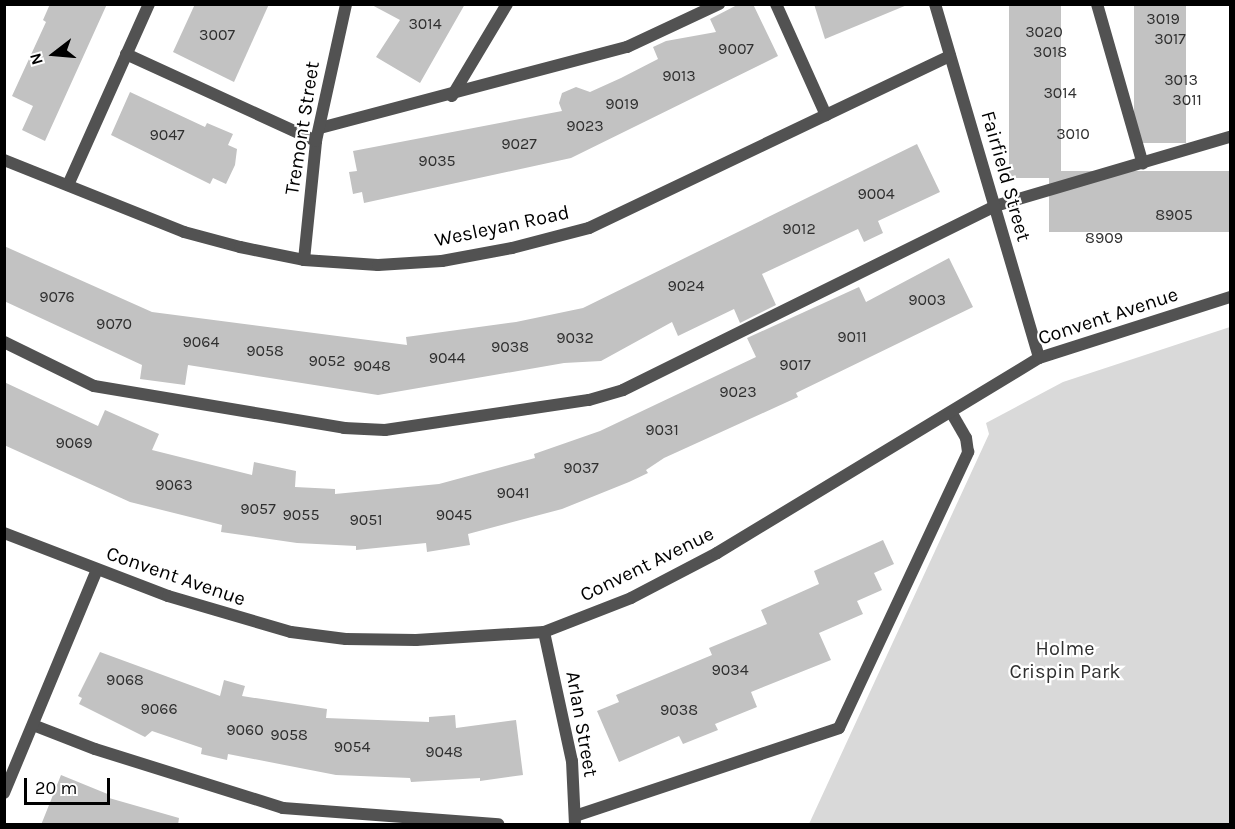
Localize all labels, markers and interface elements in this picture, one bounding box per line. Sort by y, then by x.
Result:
house number: 3019 [1146,9,1180,29]
house number: 3014 [408,14,442,34]
house number: 3020 [1025,22,1063,42]
north arrow [24,24,84,84]
house number: 3007 [199,25,235,45]
house number: 3017 [1154,29,1186,49]
house number: 9007 [718,39,754,59]
house number: 3018 [1033,42,1067,62]
text: N [26,51,47,67]
street label: Tremont Street [280,59,324,197]
house number: 9013 [662,66,696,86]
house number: 3013 [1164,70,1198,90]
house number: 3014 [1043,83,1077,103]
house number: 3011 [1172,90,1202,110]
house number: 9019 [605,94,639,114]
street label: Fairfield Street [976,108,1036,244]
house number: 9023 [566,116,604,136]
house number: 3010 [1056,124,1090,144]
house number: 9047 [149,125,185,145]
house number: 9027 [501,134,537,154]
house number: 9035 [418,151,456,171]
house number: 9004 [857,184,895,204]
street label: Wesleyan Road [432,200,572,252]
house number: 8905 [1155,205,1193,225]
house number: 9012 [782,219,816,239]
house number: 8909 [1085,228,1123,248]
house number: 9024 [668,276,704,296]
street label: Convent Avenue [1035,282,1181,350]
house number: 9076 [39,287,75,307]
house number: 9003 [908,290,946,310]
house number: 9070 [96,314,132,334]
house number: 9011 [837,327,867,347]
house number: 9032 [556,328,594,348]
house number: 9064 [183,332,219,352]
house number: 9038 [491,337,529,357]
house number: 9058 [246,341,284,361]
house number: 9044 [429,348,465,368]
house number: 9052 [308,351,346,371]
house number: 9017 [779,355,811,375]
house number: 9048 [353,356,391,376]
house number: 9023 [719,382,757,402]
house number: 9031 [645,420,679,440]
house number: 9069 [55,433,93,453]
house number: 9037 [563,458,599,478]
house number: 9063 [155,475,193,495]
house number: 9041 [497,483,529,503]
house number: 9057 [240,499,276,519]
house number: 9055 [283,505,319,525]
house number: 9045 [436,505,472,525]
house number: 9051 [349,510,383,530]
street label: Convent Avenue [576,521,718,607]
street label: Convent Avenue [103,541,249,611]
park label: Holme Crispin Park [1009,637,1121,684]
house number: 9034 [711,660,749,680]
street label: Arlan Street [561,669,603,779]
house number: 9068 [106,670,144,690]
house number: 9066 [140,699,178,719]
house number: 9038 [660,700,698,720]
house number: 9060 [226,720,264,740]
house number: 9058 [270,725,308,745]
house number: 9054 [334,737,370,757]
house number: 9048 [425,742,463,762]
scale bar [27,766,112,804]
text: 20 m [35,777,77,799]

